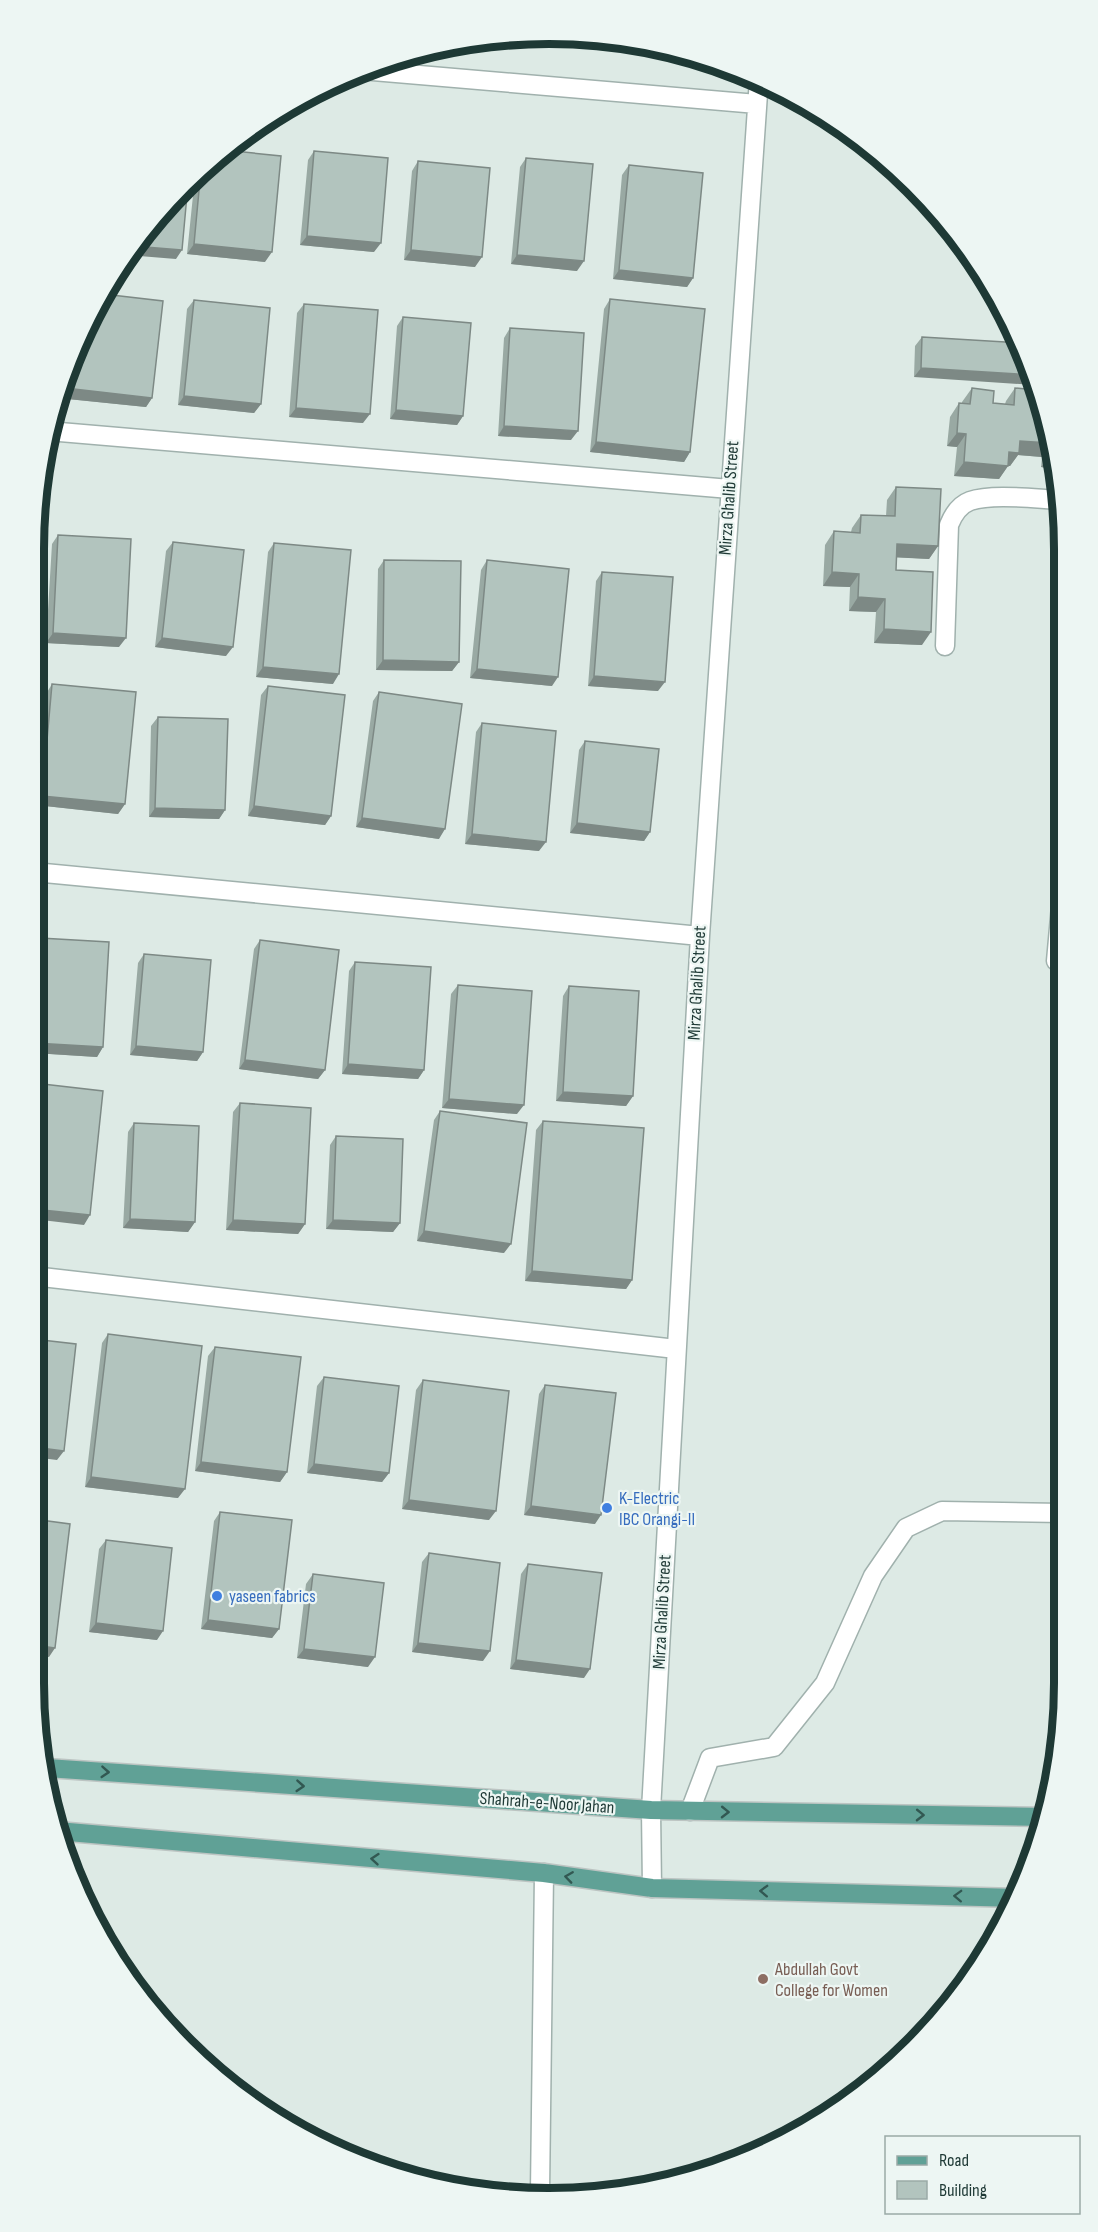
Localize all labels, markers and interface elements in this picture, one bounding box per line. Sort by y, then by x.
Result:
street label: Mirza Ghalib Street [715,440,744,556]
street label: Mirza Ghalib Street [684,925,711,1041]
place label: K-Electric IBC Orangi-II [619,1488,695,1530]
marker: K-Electric IBC Orangi-II [600,1501,614,1515]
street label: Mirza Ghalib Street [649,1554,676,1670]
place label: yaseen fabrics [229,1586,316,1607]
marker: yaseen fabrics [210,1589,224,1603]
one-way arrow [101,1765,110,1778]
one-way arrow [295,1779,304,1792]
street label: Shahrah-e-Noor Jahan [479,1788,615,1818]
one-way arrow [721,1806,730,1818]
one-way arrow [916,1809,925,1821]
one-way arrow [371,1853,380,1866]
one-way arrow [565,1871,574,1883]
one-way arrow [759,1885,768,1897]
one-way arrow [954,1890,963,1902]
place label: Abdullah Govt College for Women [774,1959,888,2001]
marker: Abdullah Govt College for Women [756,1972,770,1986]
legend [885,2136,1080,2214]
text: Road [939,2150,969,2171]
text: Building [939,2180,987,2201]

